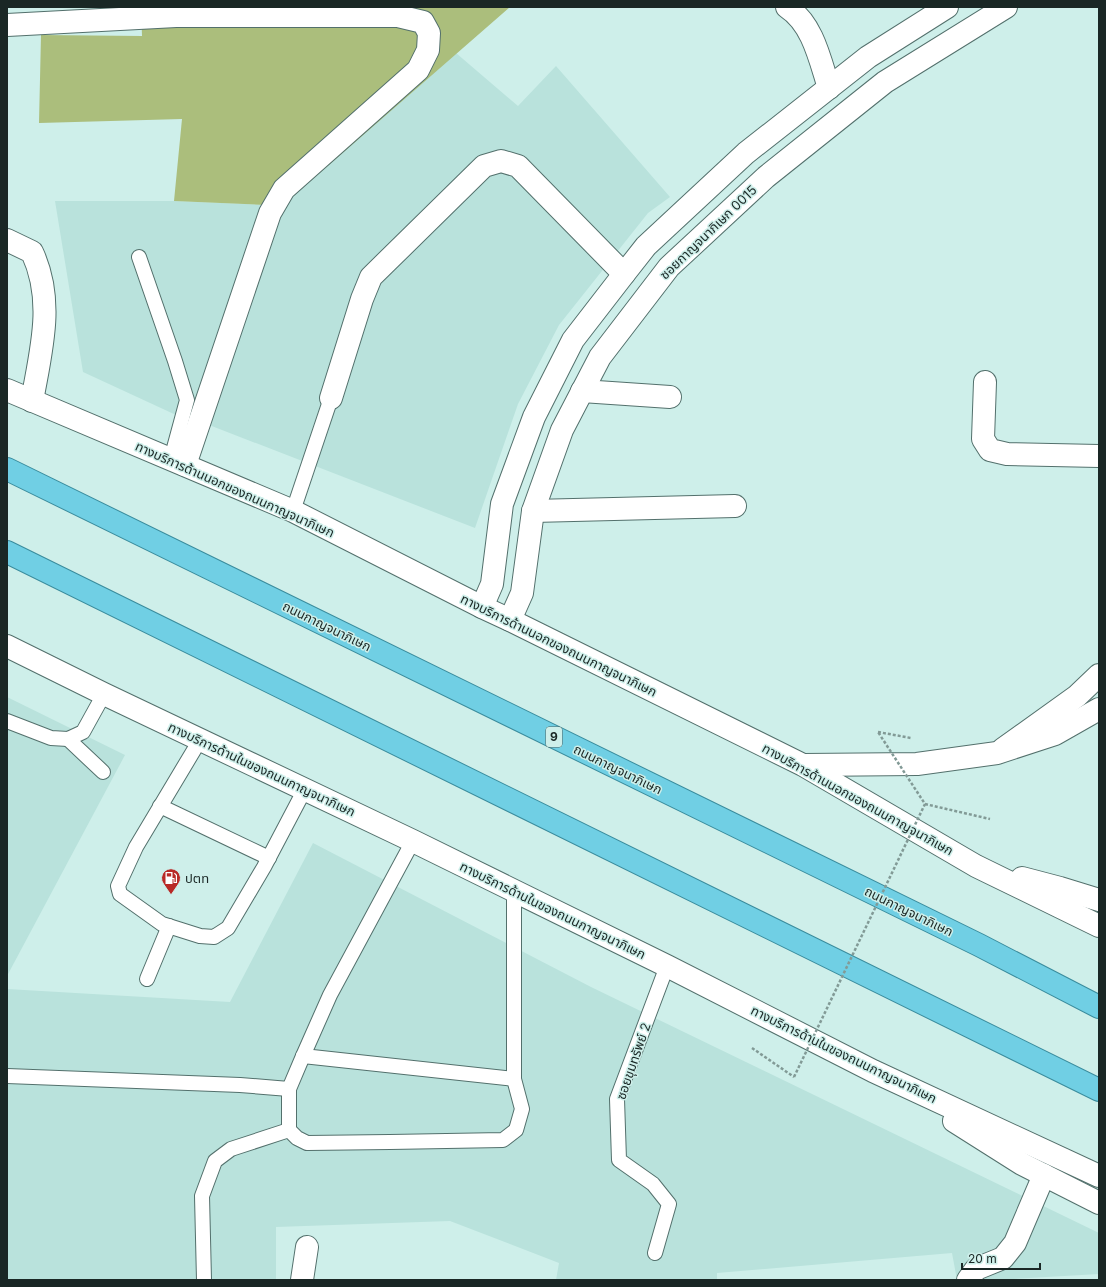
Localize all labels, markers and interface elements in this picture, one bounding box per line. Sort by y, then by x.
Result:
street label: ซอยกาญจนาภิเษก 0015 [656,182,760,282]
street label: ทางบริการด้านนอกของถนนกาญจนาภิเษก [133,438,337,540]
street label: ทางบริการด้านนอกของถนนกาญจนาภิเษก [458,590,660,700]
street label: ถนนกาญจนาภิเษก [280,598,374,654]
street label: ทางบริการด้านในของถนนกาญจนาภิเษก [166,718,358,820]
road number: 9 [546,727,562,747]
street label: ทางบริการด้านนอกของถนนกาญจนาภิเษก [760,740,956,858]
street label: ถนนกาญจนาภิเษก [571,741,665,797]
street label: ทางบริการด้านในของถนนกาญจนาภิเษก [457,858,649,962]
fuel station icon: ปตท [160,867,182,895]
place label: ปตท [185,870,209,886]
street label: ถนนกาญจนาภิเษก [862,883,956,939]
street label: ทางบริการด้านในของถนนกาญจนาภิเษก [748,1002,940,1106]
street label: ซอยขุมทรัพย์ 2 [612,1021,654,1101]
scale bar [962,1245,1040,1271]
text: 20 m [968,1251,997,1266]

